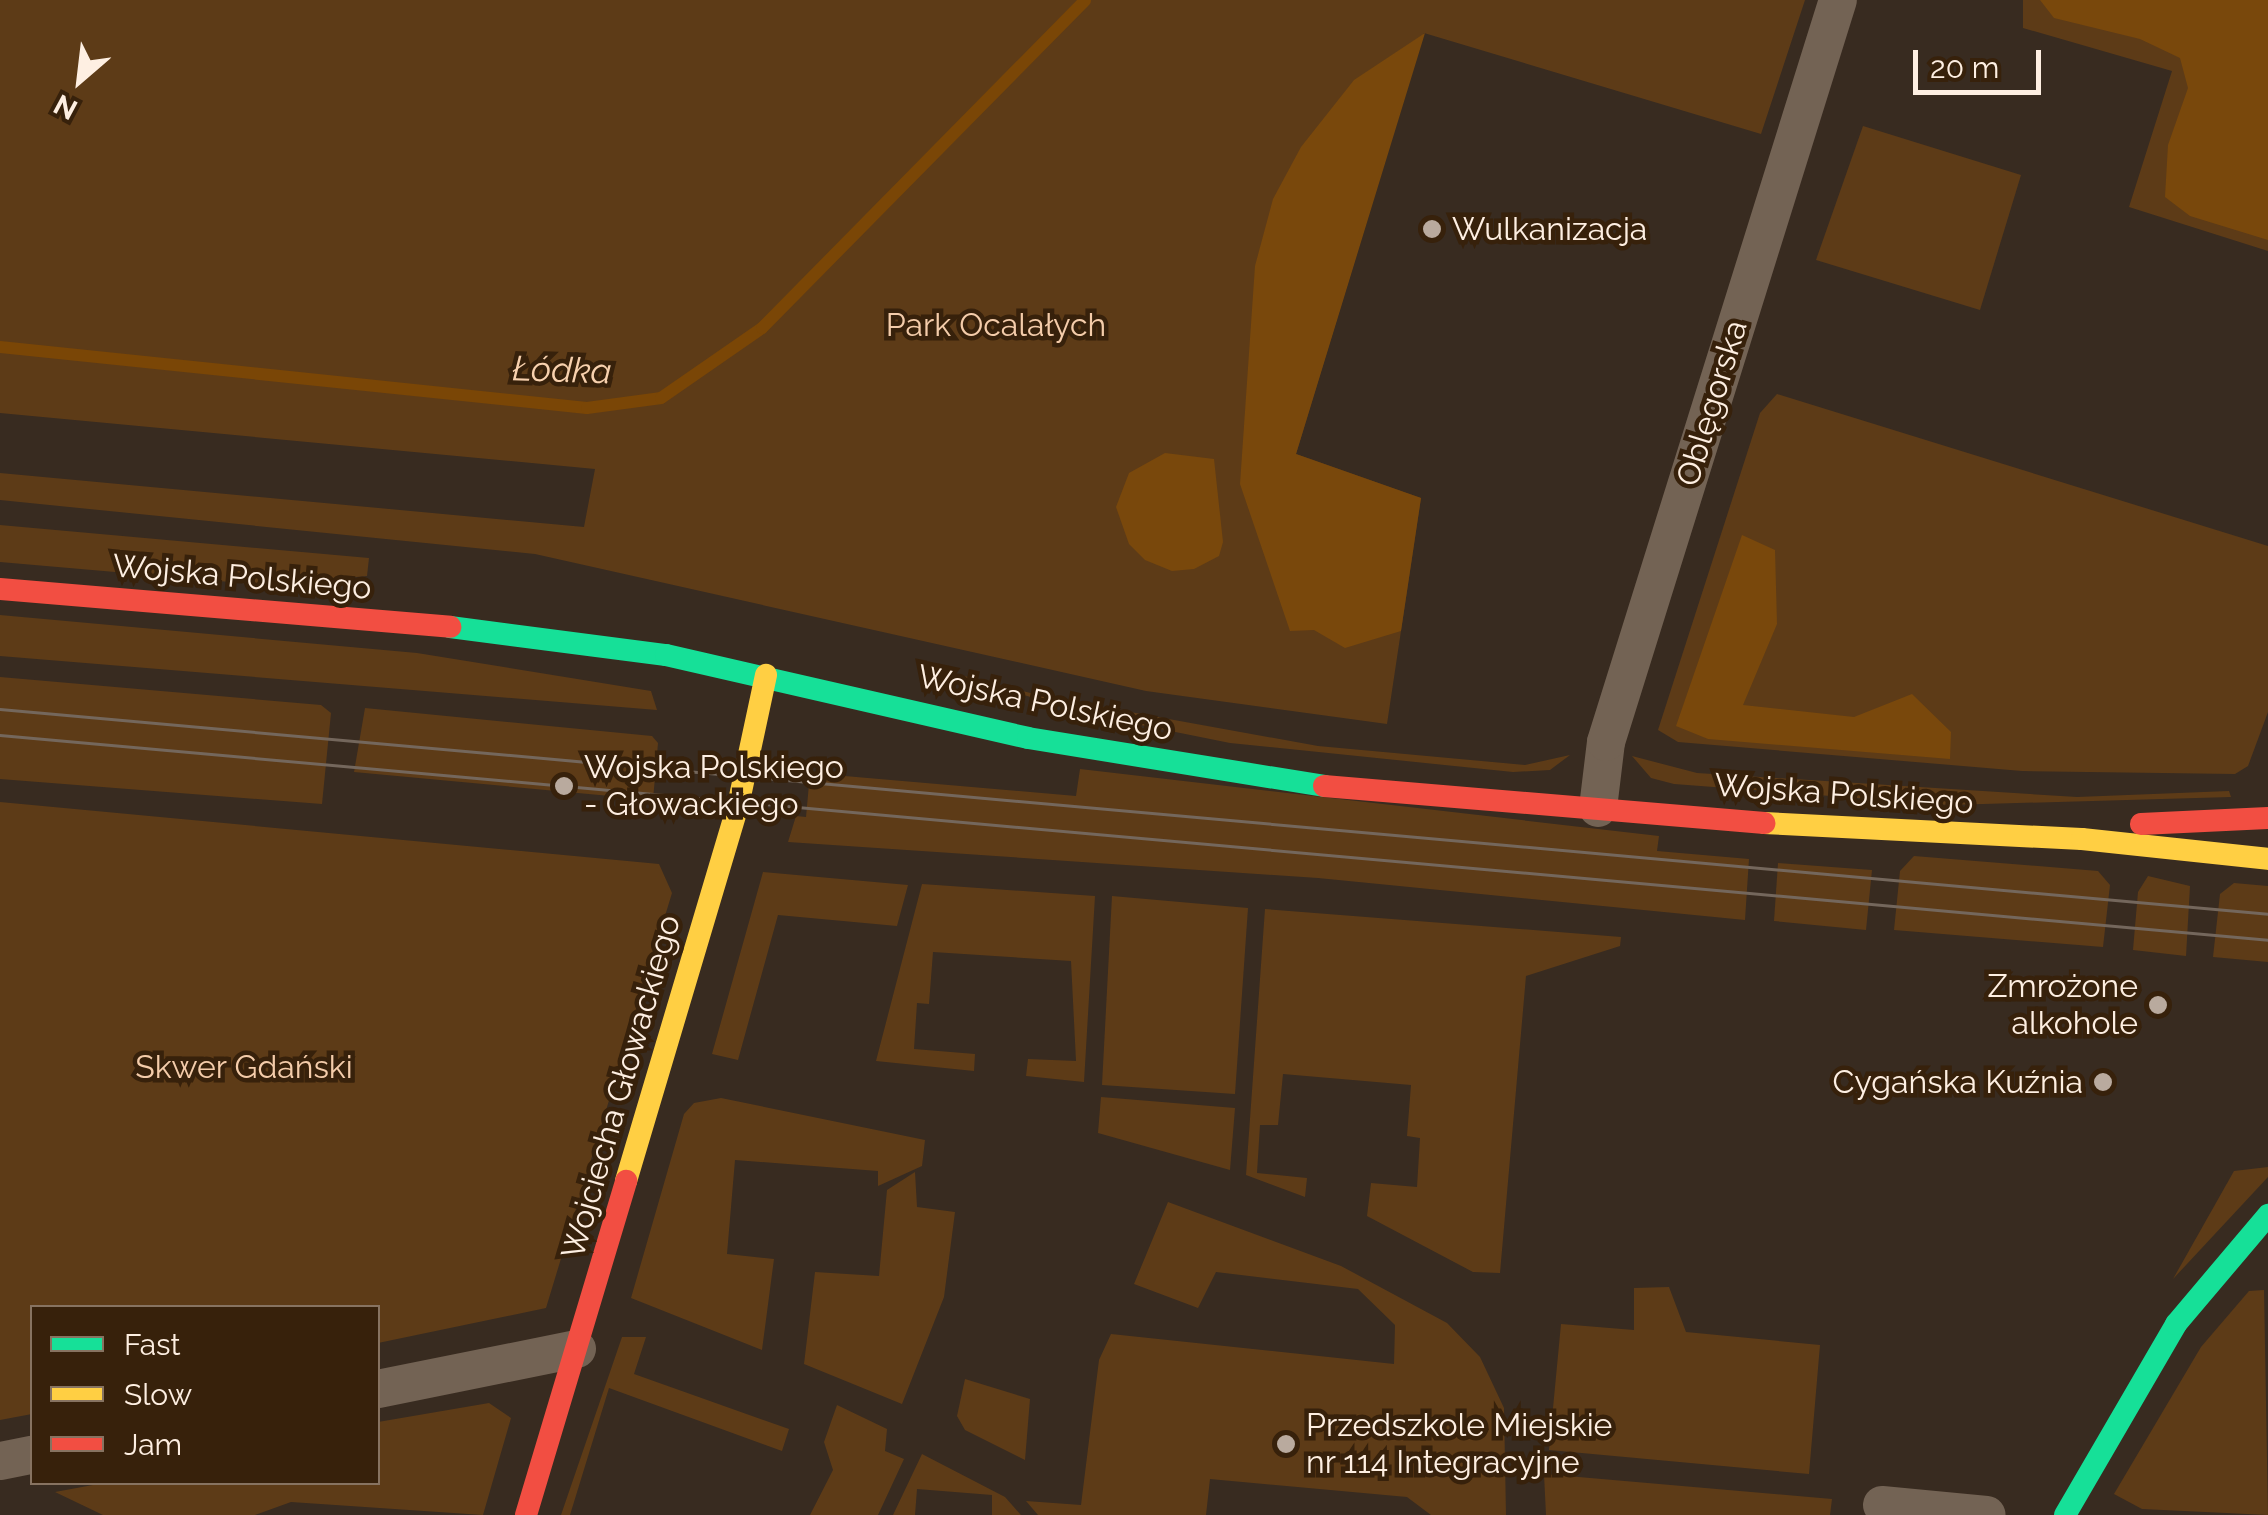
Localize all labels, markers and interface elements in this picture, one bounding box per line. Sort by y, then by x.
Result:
north arrow [30,30,130,130]
scale bar [1918,30,2046,92]
text: 20 m [1930,50,1999,85]
text: N [48,87,83,127]
place label: Wulkanizacja [1452,210,1647,248]
marker: Wulkanizacja [1421,218,1443,240]
park label: Park Ocalałych [886,306,1106,344]
street label: Oblęgorska [1669,316,1755,490]
water label: Łódka [512,347,612,393]
street label: Wojska Polskiego [111,547,373,607]
street label: Wojska Polskiego [914,657,1176,749]
place label: Wojska Polskiego - Głowackiego [584,749,844,824]
street label: Wojska Polskiego [1713,766,1975,822]
marker: Wojska Polskiego - Głowackiego [553,775,575,797]
street label: Wojciecha Głowackiego [554,911,688,1263]
place label: Zmrożone alkohole [1987,968,2138,1043]
marker: Zmrożone alkohole [2147,994,2169,1016]
park label: Skwer Gdański [135,1048,353,1086]
place label: Cygańska Kuźnia [1833,1063,2083,1101]
marker: Cygańska Kuźnia [2092,1071,2114,1093]
legend [30,1305,380,1485]
text: Fast [124,1327,181,1362]
text: Slow [124,1377,192,1412]
place label: Przedszkole Miejskie nr 114 Integracyjne [1306,1407,1612,1482]
text: Jam [124,1427,182,1462]
marker: Przedszkole Miejskie nr 114 Integracyjne [1275,1433,1297,1455]

